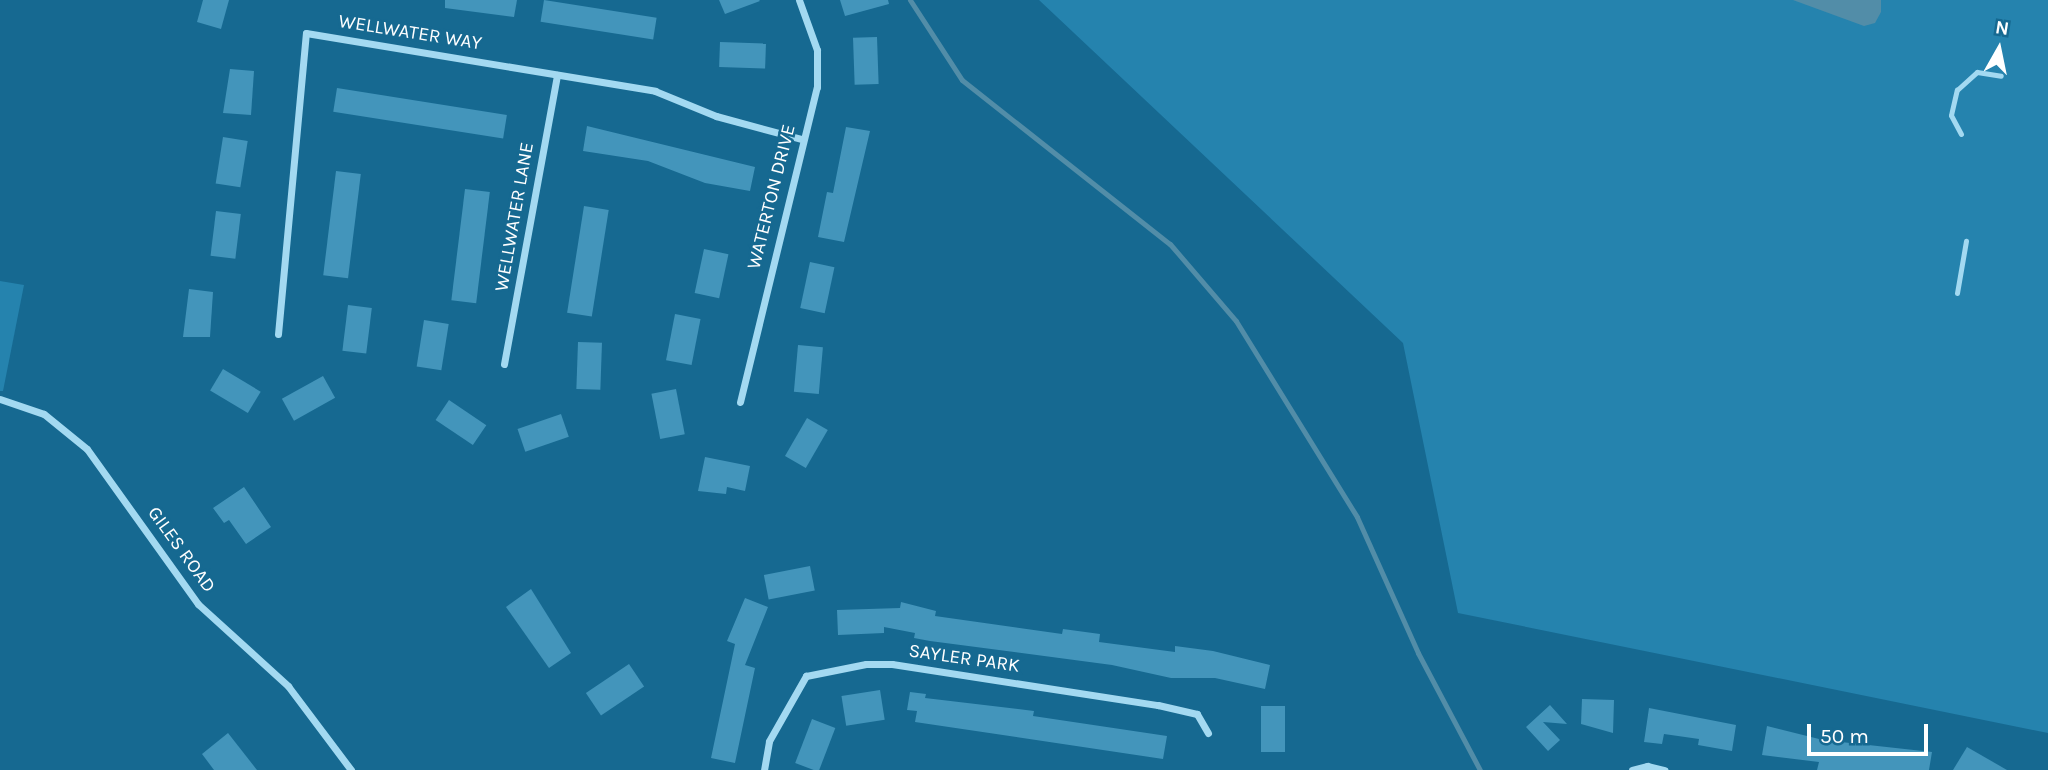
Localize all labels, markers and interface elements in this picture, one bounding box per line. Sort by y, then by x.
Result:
street label: WELLWATER WAY [337,10,483,56]
north arrow [1964,14,2034,84]
text: N [1994,16,2011,40]
street label: WATERTON DRIVE [743,122,801,272]
street label: WELLWATER LANE [491,141,539,293]
street label: GILES ROAD [142,503,220,597]
street label: SAYLER PARK [907,640,1021,678]
scale bar [1810,710,1931,754]
text: 50 m [1820,724,1869,748]

